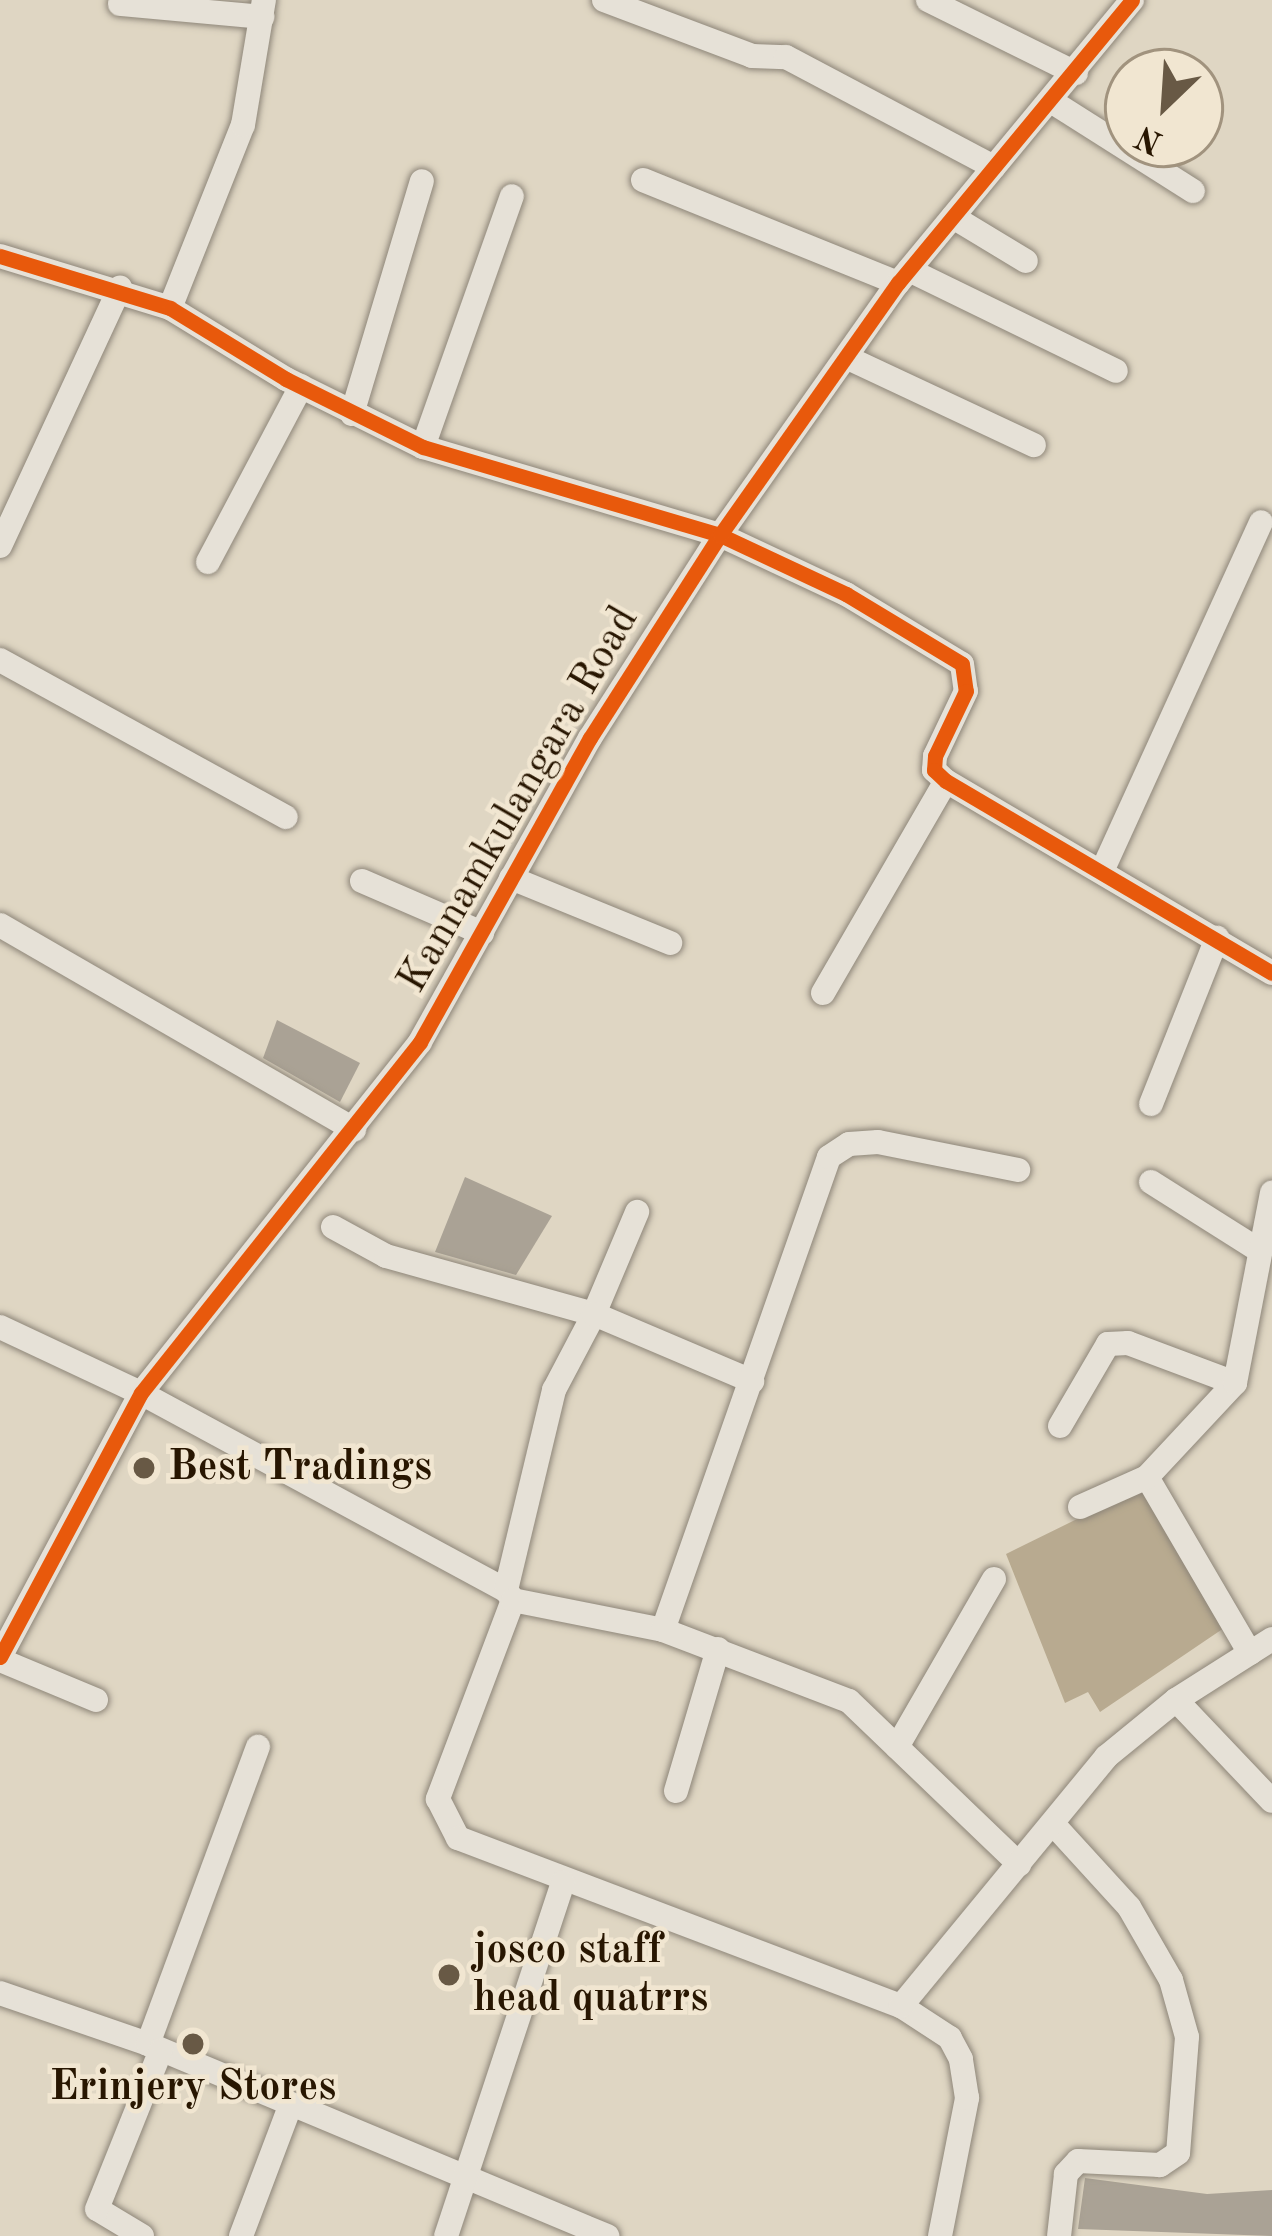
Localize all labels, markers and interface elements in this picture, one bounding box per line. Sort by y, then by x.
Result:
north arrow [1104,48,1224,168]
text: N [1131,118,1168,159]
street label: Kannamkulangara Road [388,598,650,1002]
place label: Best Tradings [168,1443,432,1493]
marker: Best Tradings [131,1455,157,1481]
place label: josco staff head quatrrs [473,1926,708,2024]
marker: josco staff head quatrrs [436,1962,462,1988]
marker: Erinjery Stores [180,2031,206,2057]
place label: Erinjery Stores [50,2063,336,2113]

